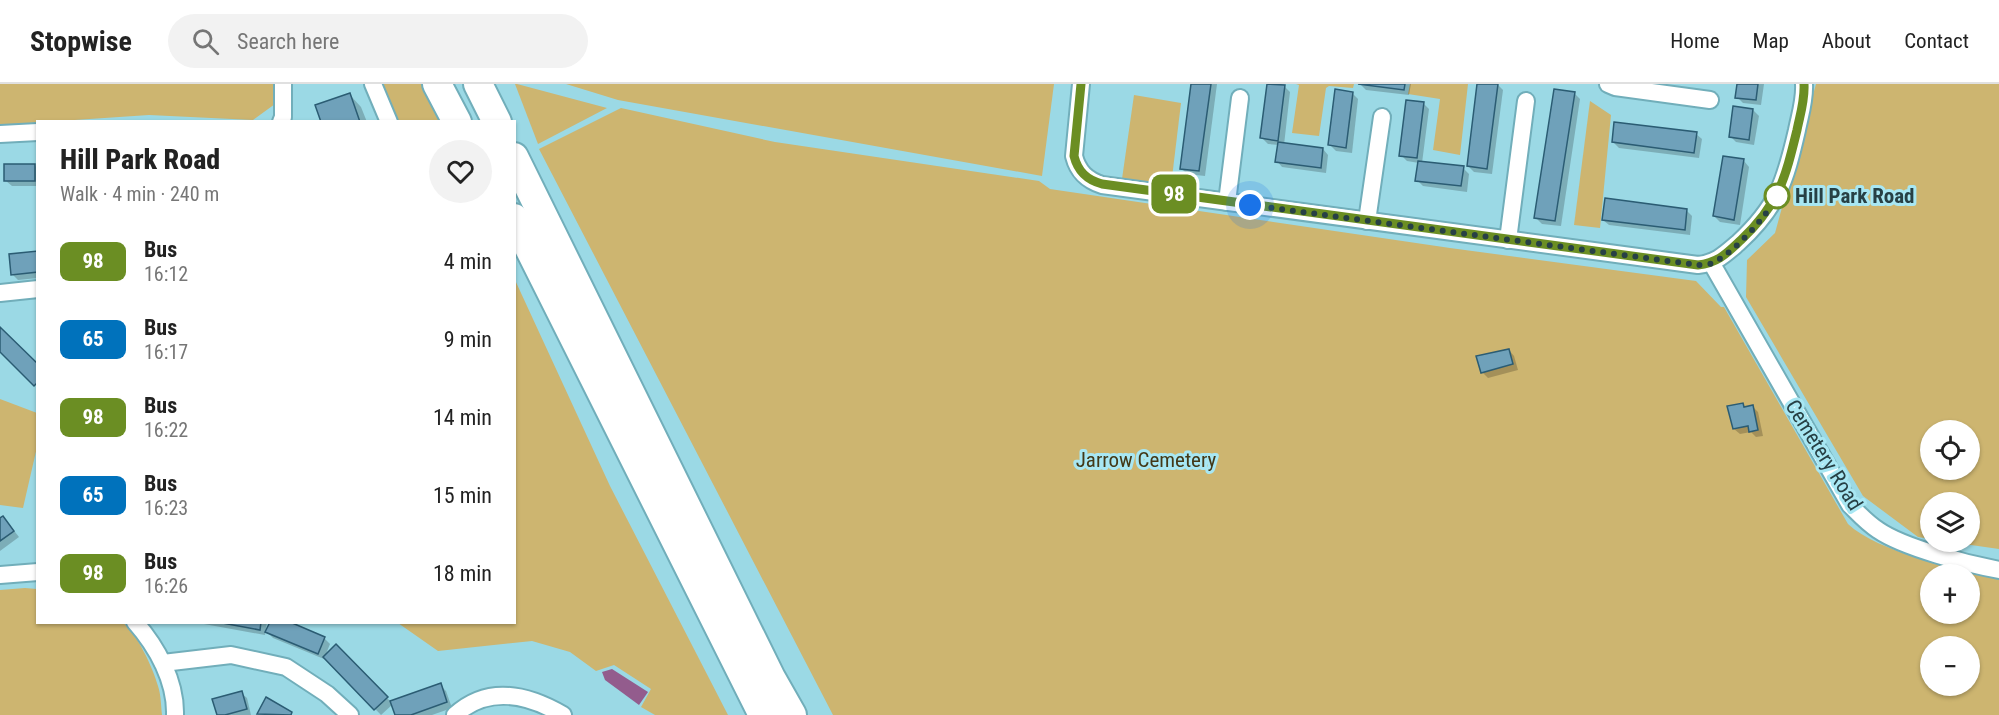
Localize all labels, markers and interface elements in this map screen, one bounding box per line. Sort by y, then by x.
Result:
search box [168,14,588,68]
text: Stopwise [30,25,132,58]
icon: search [189,25,222,58]
text: Search here [237,29,339,54]
text: Home [1670,29,1720,53]
text: Map [1753,29,1789,53]
text: About [1822,29,1871,53]
text: Contact [1904,29,1969,53]
button: heart [429,140,492,203]
text: Hill Park Road [60,143,220,176]
line badge: 98 [1147,174,1201,214]
text: Walk · 4 min · 240 m [60,182,219,206]
text: 98 [1163,182,1185,206]
marker: Hill Park Road [1764,183,1790,209]
place label: Hill Park Road [1795,184,1915,208]
your location [1235,190,1265,220]
text: Bus [144,237,177,262]
text: 98 [82,249,104,273]
text: 4 min [444,249,492,274]
text: 16:12 [144,262,188,286]
text: Bus [144,315,177,340]
text: 65 [82,327,104,351]
text: 9 min [444,327,492,352]
text: 16:17 [144,340,188,364]
text: Bus [144,393,177,418]
street label: Cemetery Road [1780,395,1868,515]
text: 98 [82,405,104,429]
text: 14 min [433,405,492,430]
text: 16:22 [144,418,188,442]
map controls [1920,420,1980,696]
button: locate [1920,420,1980,480]
park label: Jarrow Cemetery [1076,448,1217,472]
text: Bus [144,471,177,496]
text: 65 [82,483,104,507]
text: 15 min [433,483,492,508]
button: layers [1920,492,1980,552]
text: 16:23 [144,496,188,520]
text: Bus [144,549,177,574]
text: 98 [82,561,104,585]
text: 18 min [433,561,492,586]
button: + [1920,564,1980,624]
text: 16:26 [144,574,188,598]
button: − [1920,636,1980,696]

